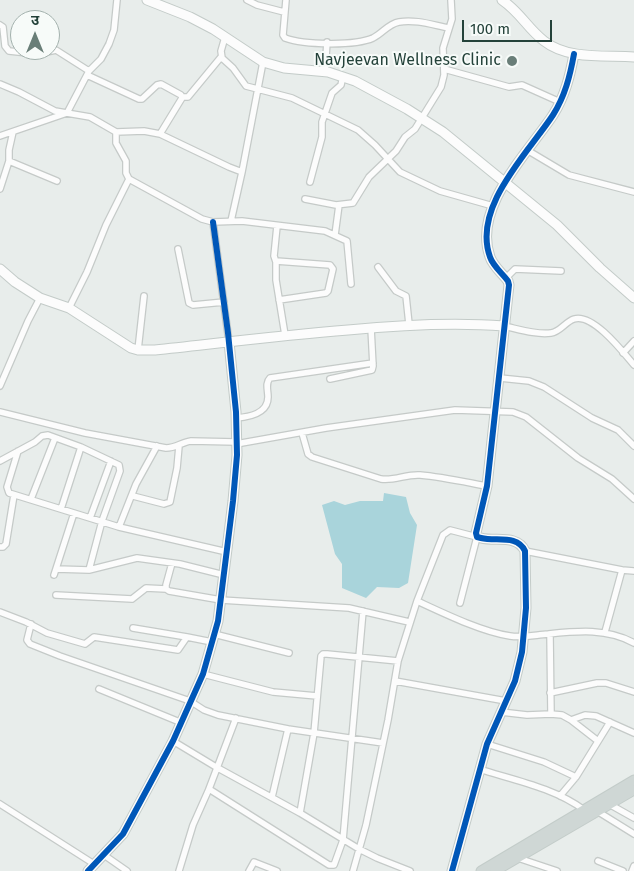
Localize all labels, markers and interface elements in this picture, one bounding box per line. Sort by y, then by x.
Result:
north arrow [10,10,60,60]
scale bar [464,10,554,42]
text: उ [31,12,39,29]
text: 100 m [470,20,510,38]
place label: Navjeevan Wellness Clinic [314,51,501,71]
marker: Navjeevan Wellness Clinic [505,54,519,68]

